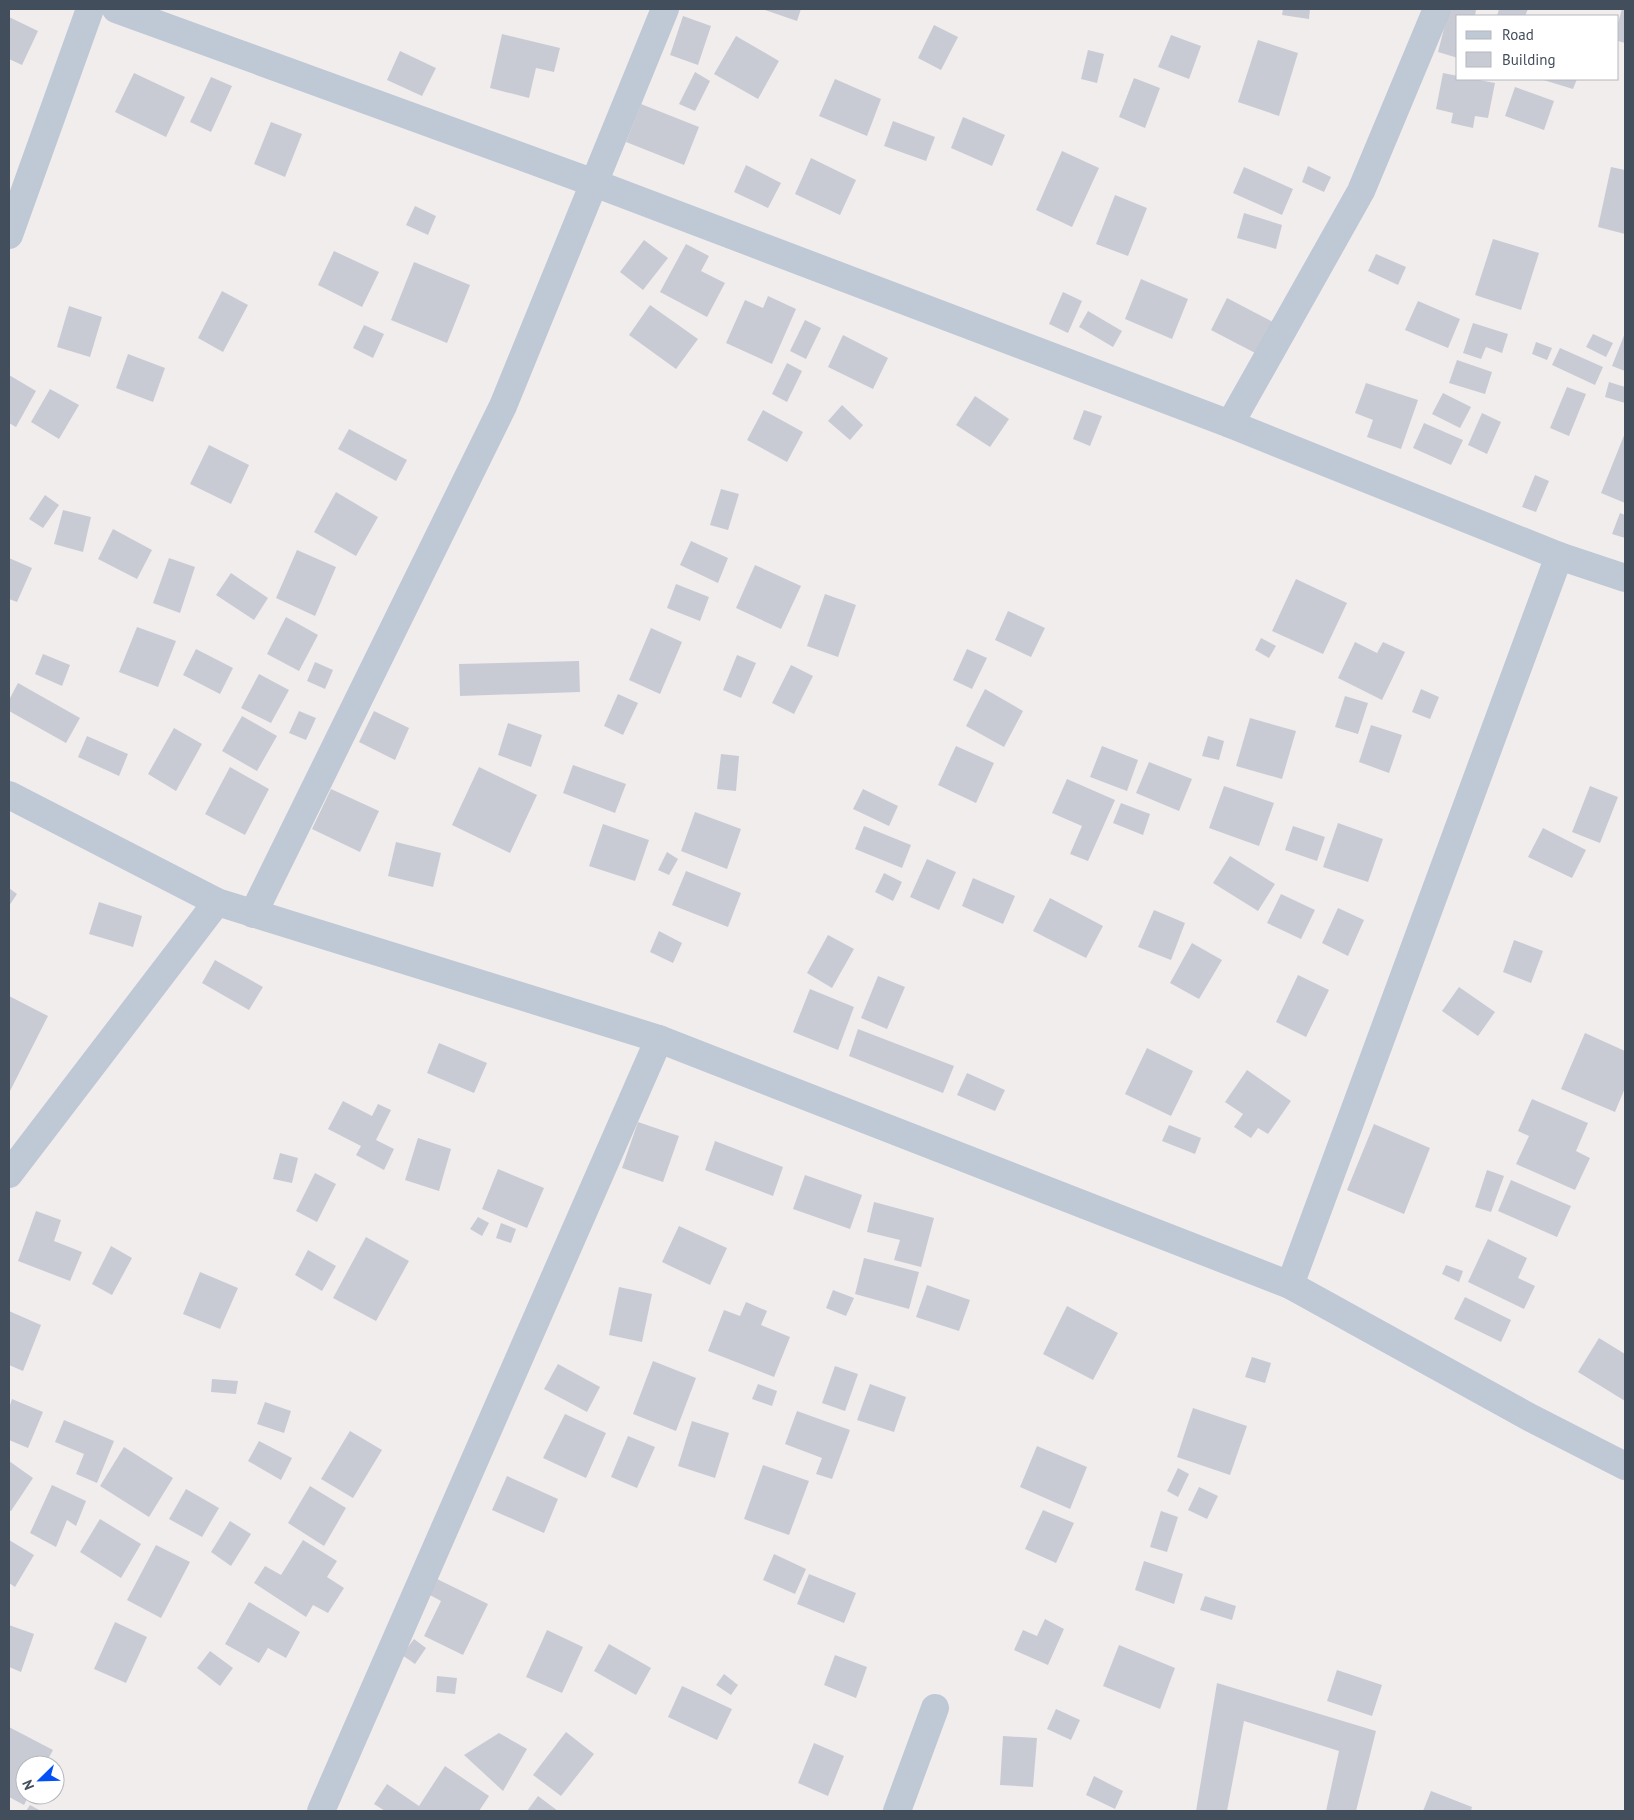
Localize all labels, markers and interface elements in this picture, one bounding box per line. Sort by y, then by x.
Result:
legend [1456,15,1619,80]
text: Road [1502,25,1534,44]
text: Building [1502,50,1556,69]
north arrow [15,1755,65,1805]
text: N [18,1777,38,1793]

